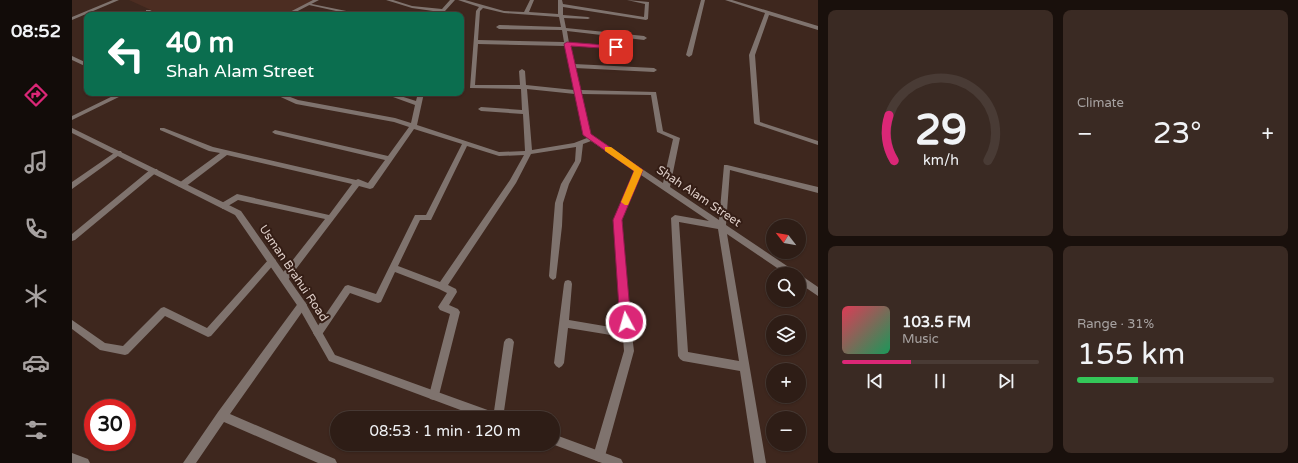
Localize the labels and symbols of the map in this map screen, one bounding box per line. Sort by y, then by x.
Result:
pin [599,30,633,64]
street label: Shah Alam Street [654,163,744,230]
north arrow [766,219,806,259]
street label: Usman Brahui Road [257,222,331,324]
position arrow [605,301,647,343]
speed limit sign: 30 [84,399,136,451]

